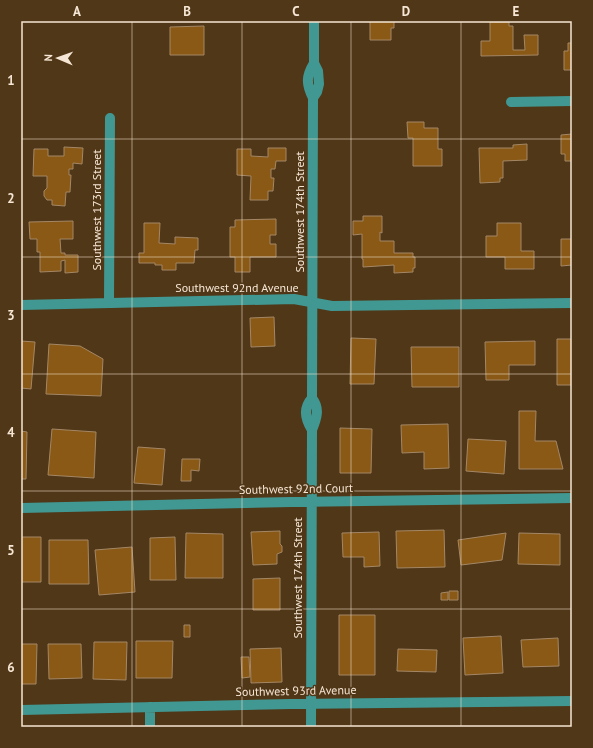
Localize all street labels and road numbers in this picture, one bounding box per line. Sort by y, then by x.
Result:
street label: Southwest 173rd Street [89,149,104,271]
street label: Southwest 174th Street [292,151,307,273]
street label: Southwest 92nd Avenue [175,280,299,295]
street label: Southwest 92nd Court [239,480,353,497]
street label: Southwest 174th Street [290,517,305,639]
street label: Southwest 93rd Avenue [235,682,357,699]

